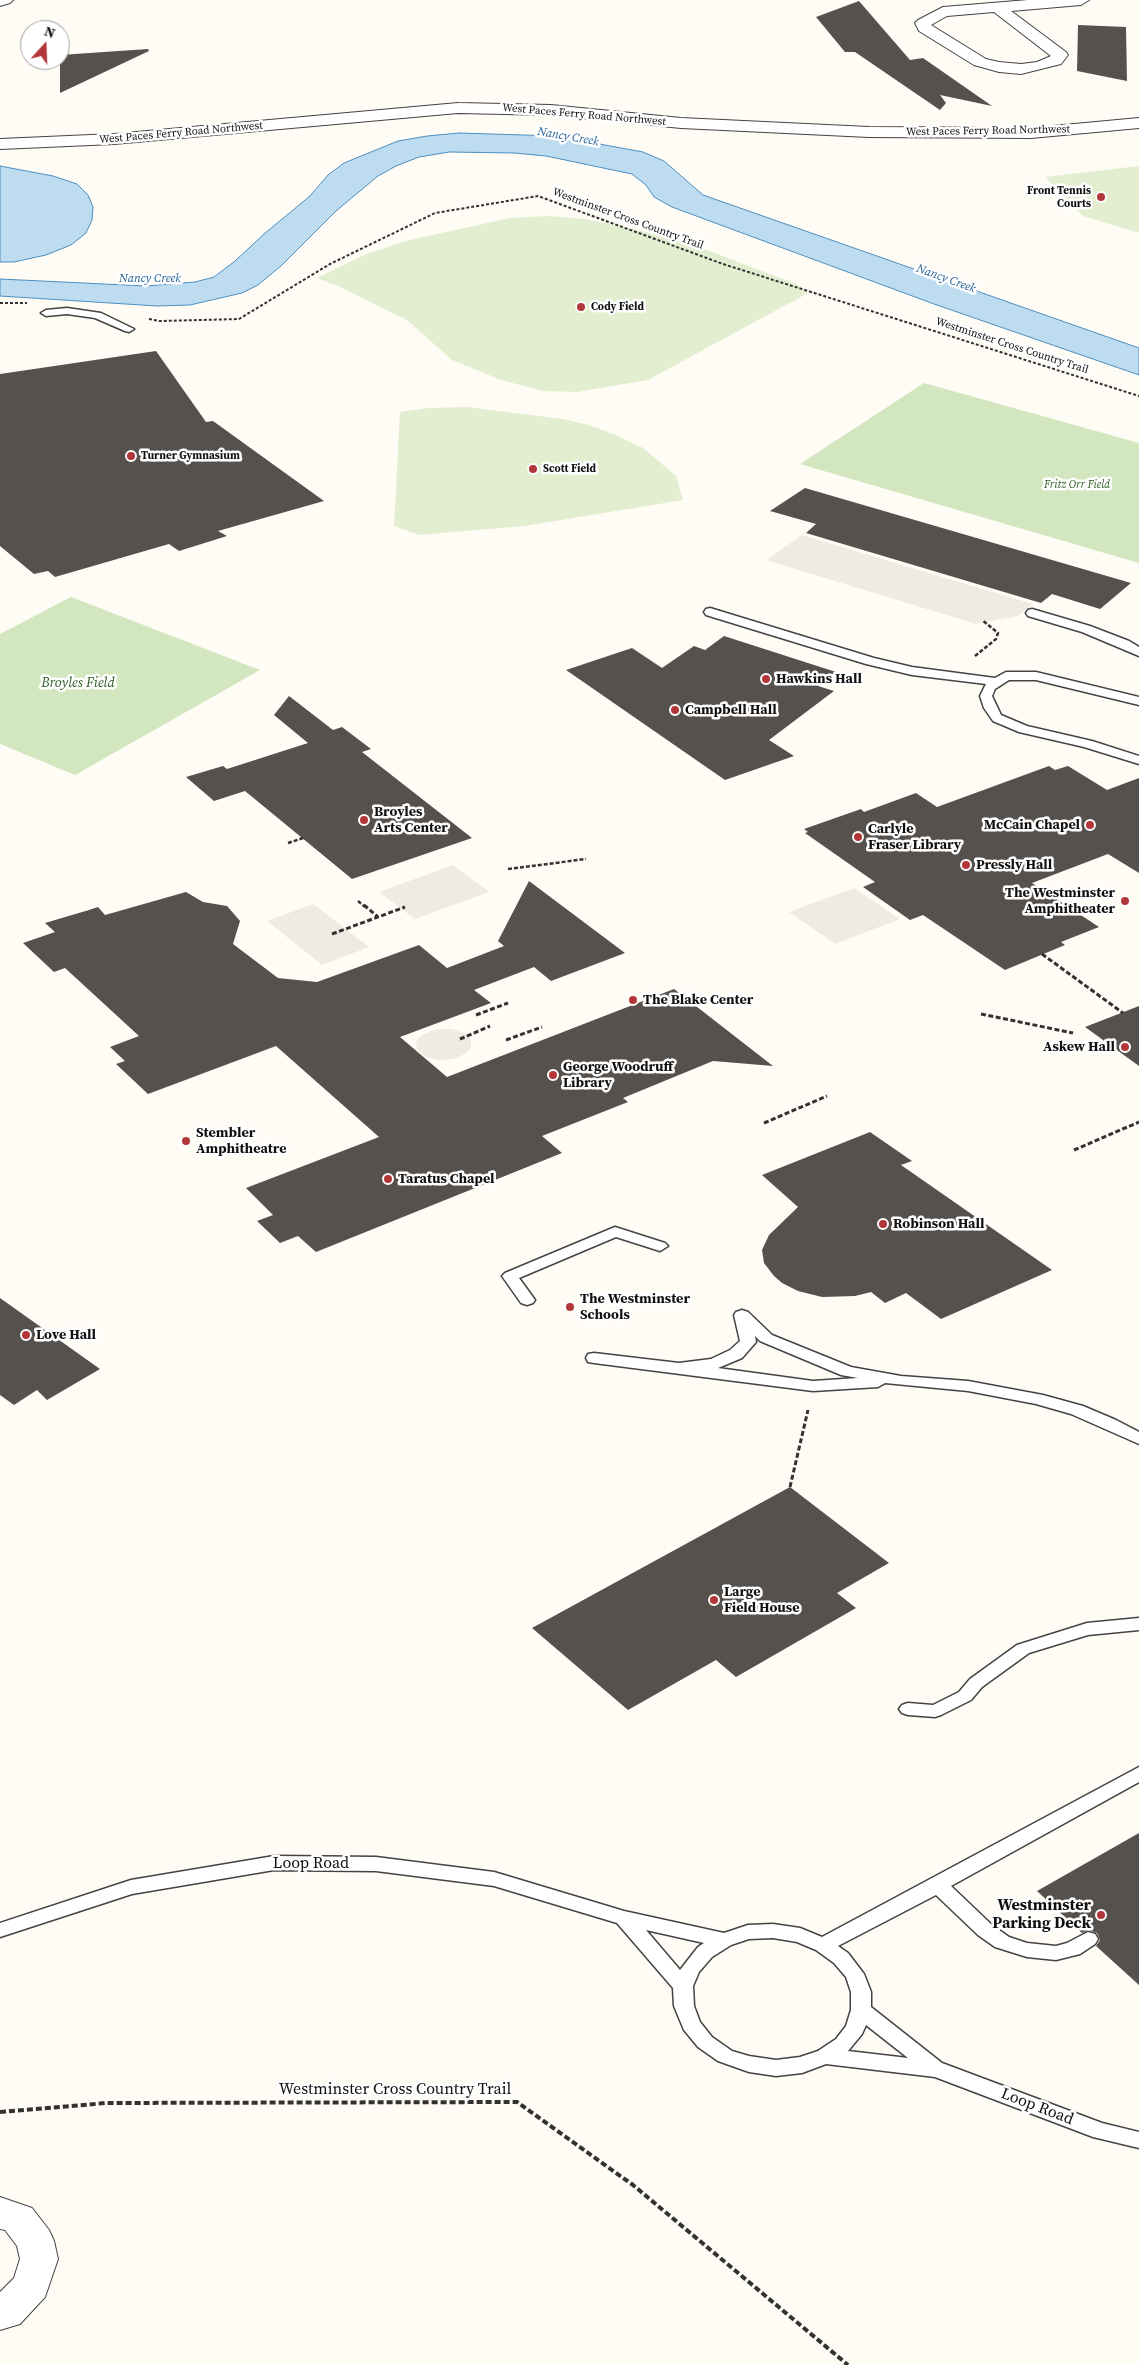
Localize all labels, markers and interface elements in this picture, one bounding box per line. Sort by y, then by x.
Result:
north arrow [20,20,70,70]
text: N [42,21,58,43]
street label: West Paces Ferry Road Northwest [502,101,666,129]
street label: West Paces Ferry Road Northwest [99,119,263,147]
street label: West Paces Ferry Road Northwest [906,123,1070,139]
water label: Nancy Creek [536,125,600,149]
place label: Front Tennis Courts [1027,184,1091,210]
street label: Westminster Cross Country Trail [551,185,705,253]
marker: Front Tennis Courts [1095,191,1107,203]
water label: Nancy Creek [914,262,978,296]
water label: Nancy Creek [119,272,181,286]
place label: Cody Field [591,300,644,314]
marker: Cody Field [575,301,587,313]
street label: Westminster Cross Country Trail [934,315,1090,377]
place label: Turner Gymnasium [141,449,240,463]
marker: Turner Gymnasium [125,450,137,462]
place label: Scott Field [543,462,596,476]
marker: Scott Field [527,463,539,475]
park label: Fritz Orr Field [1044,478,1110,492]
place label: Hawkins Hall [776,671,862,687]
marker: Hawkins Hall [760,673,772,685]
park label: Broyles Field [41,675,115,691]
place label: Campbell Hall [685,702,777,718]
marker: Campbell Hall [669,704,681,716]
place label: Broyles Arts Center [374,804,448,836]
marker: Broyles Arts Center [358,814,370,826]
place label: McCain Chapel [984,817,1080,833]
marker: McCain Chapel [1084,819,1096,831]
place label: Carlyle Fraser Library [868,821,961,854]
marker: Carlyle Fraser Library [852,831,864,843]
place label: Pressly Hall [976,857,1052,873]
marker: Pressly Hall [960,859,972,871]
place label: The Westminster Amphitheater [1005,885,1115,918]
marker: The Westminster Amphitheater [1119,895,1131,907]
place label: The Blake Center [643,992,753,1008]
marker: The Blake Center [627,994,639,1006]
place label: Askew Hall [1043,1039,1115,1055]
marker: Askew Hall [1119,1041,1131,1053]
place label: George Woodruff Library [563,1059,673,1092]
marker: George Woodruff Library [547,1069,559,1081]
place label: Stembler Amphitheatre [196,1125,286,1158]
marker: Stembler Amphitheatre [180,1135,192,1147]
place label: Taratus Chapel [398,1171,494,1187]
marker: Taratus Chapel [382,1173,394,1185]
place label: Robinson Hall [893,1216,985,1232]
marker: Robinson Hall [877,1218,889,1230]
place label: The Westminster Schools [580,1291,690,1324]
marker: The Westminster Schools [564,1301,576,1313]
place label: Love Hall [36,1327,96,1343]
marker: Love Hall [20,1329,32,1341]
place label: Large Field House [724,1584,800,1616]
marker: Large Field House [708,1594,720,1606]
street label: Loop Road [273,1854,349,1874]
place label: Westminster Parking Deck [992,1896,1091,1934]
marker: Westminster Parking Deck [1095,1909,1107,1921]
street label: Westminster Cross Country Trail [279,2080,511,2100]
street label: Loop Road [998,2084,1076,2130]

